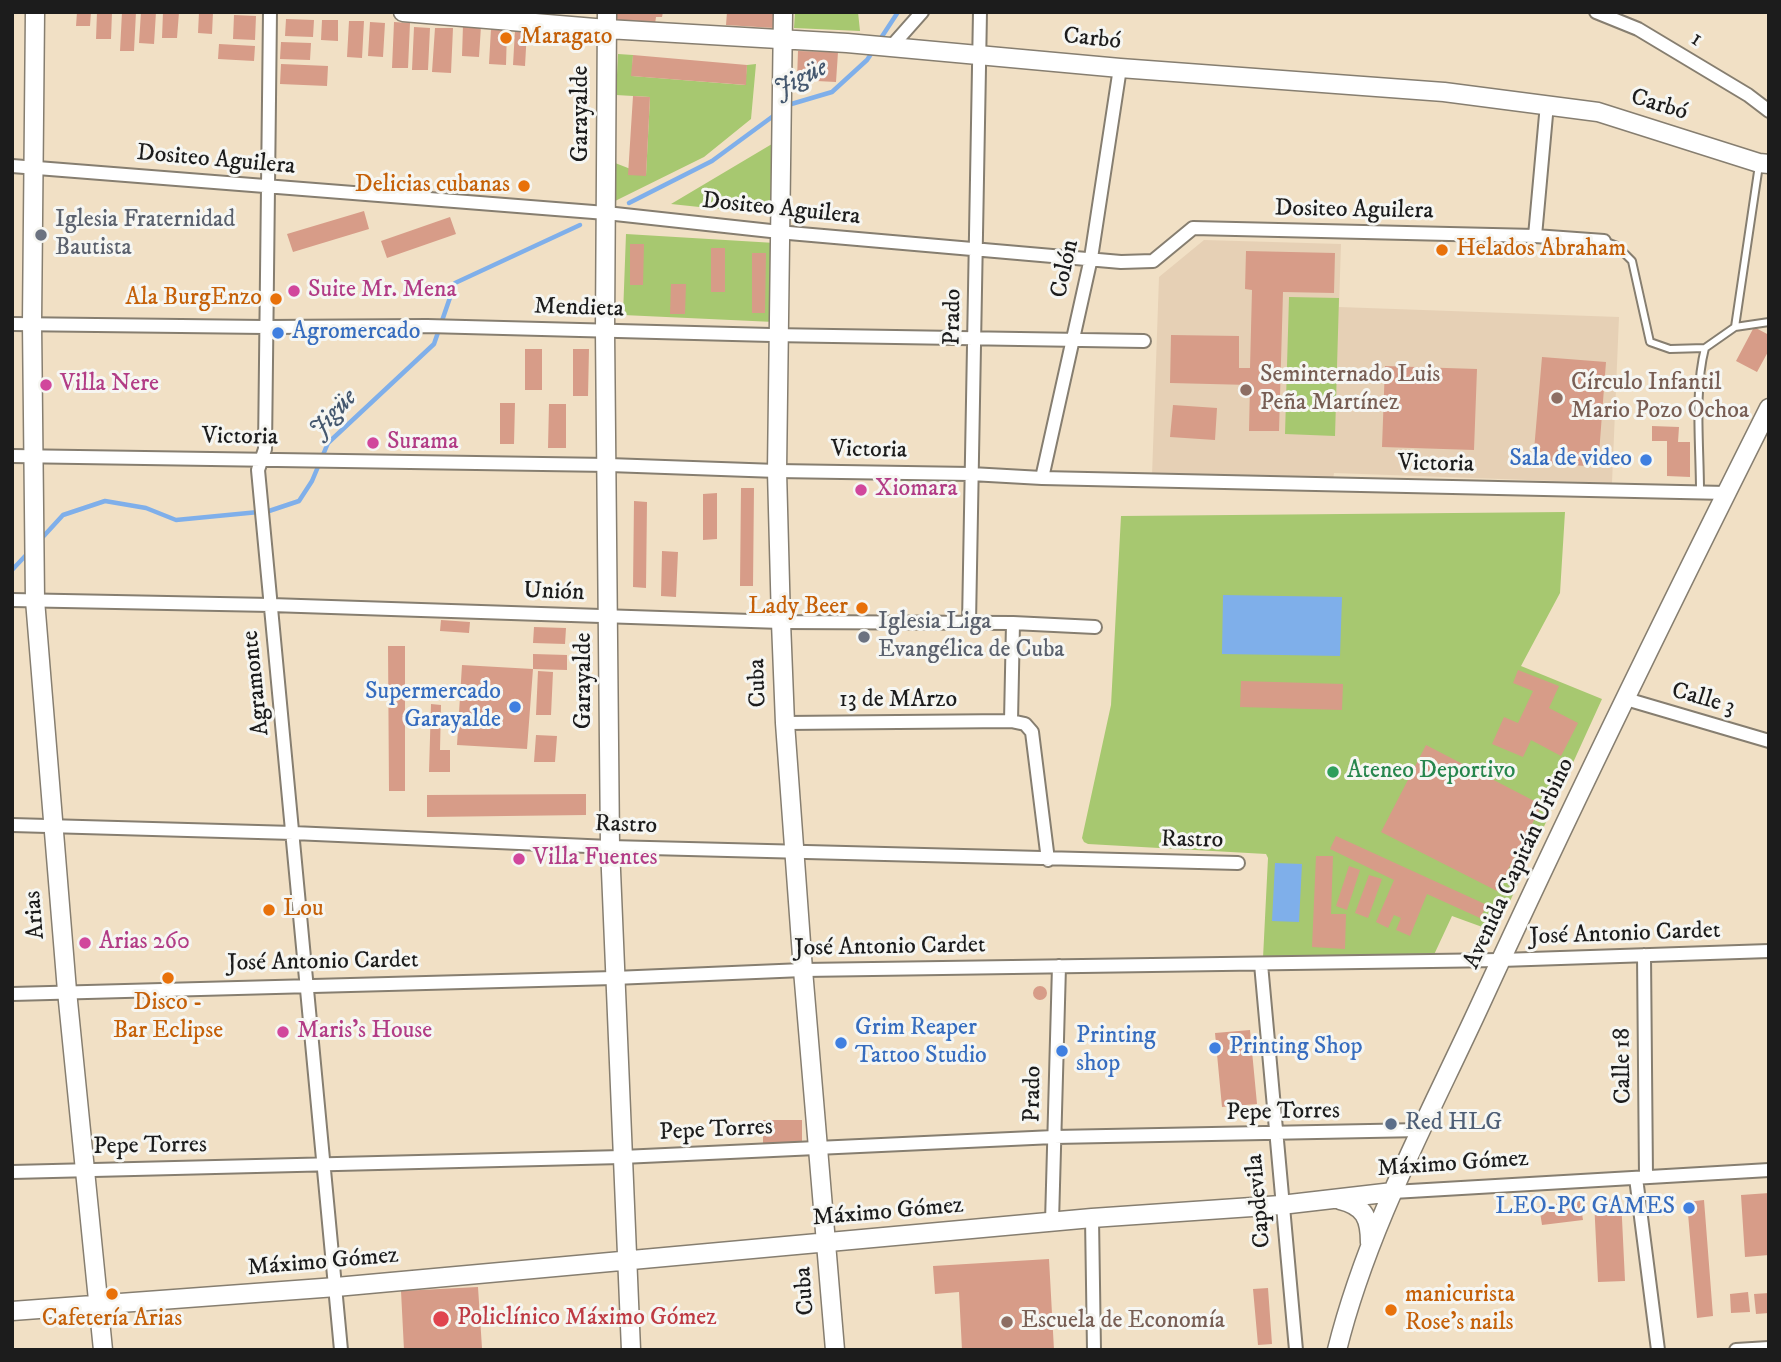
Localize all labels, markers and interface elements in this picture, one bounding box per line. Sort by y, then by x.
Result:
street label: Carbó [1062,23,1122,57]
place label: Maragato [520,24,612,52]
street label: 1 [1685,25,1707,55]
marker: Maragato [498,30,514,46]
water label: Jigüe [769,53,833,107]
street label: Garayalde [568,66,596,162]
street label: Carbó [1627,84,1691,128]
street label: Dositeo Aguilera [136,140,296,182]
place label: Delicias cubanas [355,172,510,200]
marker: Delicias cubanas [516,178,532,194]
street label: Dositeo Aguilera [700,187,862,233]
street label: Dositeo Aguilera [1274,195,1434,227]
place label: Iglesia Fraternidad Bautista [55,207,235,263]
marker: Iglesia Fraternidad Bautista [33,227,49,243]
place label: Helados Abraham [1456,236,1626,264]
street label: Colón [1046,237,1086,301]
marker: Helados Abraham [1434,242,1450,258]
place label: Suite Mr. Mena [308,277,457,305]
marker: Suite Mr. Mena [286,283,302,299]
place label: Ala BurgEnzo [125,285,262,313]
street label: Prado [939,288,969,346]
marker: Ala BurgEnzo [268,291,284,307]
street label: Mendieta [534,293,624,325]
place label: Agromercado [292,319,420,347]
marker: Agromercado [270,325,286,341]
place label: Seminternado Luis Peña Martínez [1260,362,1440,418]
place label: Círculo Infantil Mario Pozo Ochoa [1571,370,1749,426]
place label: Villa Nere [60,371,159,399]
marker: Villa Nere [38,377,54,393]
marker: Seminternado Luis Peña Martínez [1238,382,1254,398]
water label: Jigüe [303,384,365,446]
marker: Círculo Infantil Mario Pozo Ochoa [1549,390,1565,406]
street label: Victoria [202,423,278,453]
place label: Surama [387,429,459,457]
marker: Surama [365,435,381,451]
street label: Victoria [831,436,907,466]
place label: Sala de video [1509,446,1632,474]
street label: Victoria [1398,450,1474,480]
marker: Sala de video [1638,452,1654,468]
place label: Xiomara [875,476,958,504]
marker: Xiomara [853,482,869,498]
street label: Unión [523,578,585,608]
place label: Lady Beer [748,594,848,622]
marker: Lady Beer [854,600,870,616]
place label: Iglesia Liga Evangélica de Cuba [878,609,1065,665]
street label: Agramonte [237,629,277,737]
marker: Iglesia Liga Evangélica de Cuba [856,629,872,645]
street label: Garayalde [571,633,599,729]
street label: Cuba [744,658,774,708]
street label: Calle 3 [1668,677,1738,723]
place label: Supermercado Garayalde [365,679,501,735]
street label: 13 de MArzo [839,687,957,715]
marker: Supermercado Garayalde [507,699,523,715]
street label: Avenida Capitán Urbino [1458,754,1582,974]
place label: Ateneo Deportivo [1347,758,1516,786]
marker: Ateneo Deportivo [1325,764,1341,780]
street label: Rastro [594,811,658,841]
street label: Rastro [1161,826,1223,856]
place label: Villa Fuentes [533,845,658,873]
marker: Villa Fuentes [511,851,527,867]
street label: Arias [20,890,52,940]
place label: Lou [283,896,324,924]
marker: Lou [261,902,277,918]
street label: José Antonio Cardet [1529,917,1721,953]
place label: Arias 260 [99,929,190,957]
street label: José Antonio Cardet [794,932,986,964]
marker: Arias 260 [77,935,93,951]
street label: José Antonio Cardet [227,947,419,979]
marker: Disco - Bar Eclipse [160,970,176,986]
place label: Disco - Bar Eclipse [113,990,223,1046]
place label: Grim Reaper Tattoo Studio [855,1015,987,1071]
place label: Maris's House [297,1018,432,1046]
place label: Printing shop [1076,1023,1156,1079]
marker: Maris's House [275,1024,291,1040]
street label: Calle 18 [1609,1028,1639,1104]
place label: Printing Shop [1229,1034,1363,1062]
marker: Grim Reaper Tattoo Studio [833,1035,849,1051]
marker: Printing Shop [1207,1040,1223,1056]
marker: Printing shop [1054,1043,1070,1059]
street label: Prado [1019,1065,1049,1123]
street label: Pepe Torres [1226,1098,1340,1128]
place label: Red HLG [1405,1110,1502,1138]
street label: Pepe Torres [658,1114,774,1148]
marker: Red HLG [1383,1116,1399,1132]
street label: Pepe Torres [93,1132,207,1162]
street label: Máximo Gómez [1376,1145,1530,1185]
street label: Capdevila [1242,1153,1278,1249]
street label: Máximo Gómez [811,1192,965,1234]
place label: LEO-PC GAMES [1495,1194,1675,1222]
marker: LEO-PC GAMES [1681,1200,1697,1216]
street label: Máximo Gómez [246,1242,400,1284]
street label: Cuba [790,1266,822,1316]
place label: manicurista Rose's nails [1405,1282,1515,1338]
marker: Cafetería Arias [104,1286,120,1302]
marker: manicurista Rose's nails [1383,1302,1399,1318]
place label: Policlínico Máximo Gómez [457,1305,717,1333]
place label: Cafetería Arias [42,1306,182,1334]
place label: Escuela de Economía [1021,1308,1225,1336]
marker: Policlínico Máximo Gómez [431,1309,451,1329]
marker: Escuela de Economía [999,1314,1015,1330]

